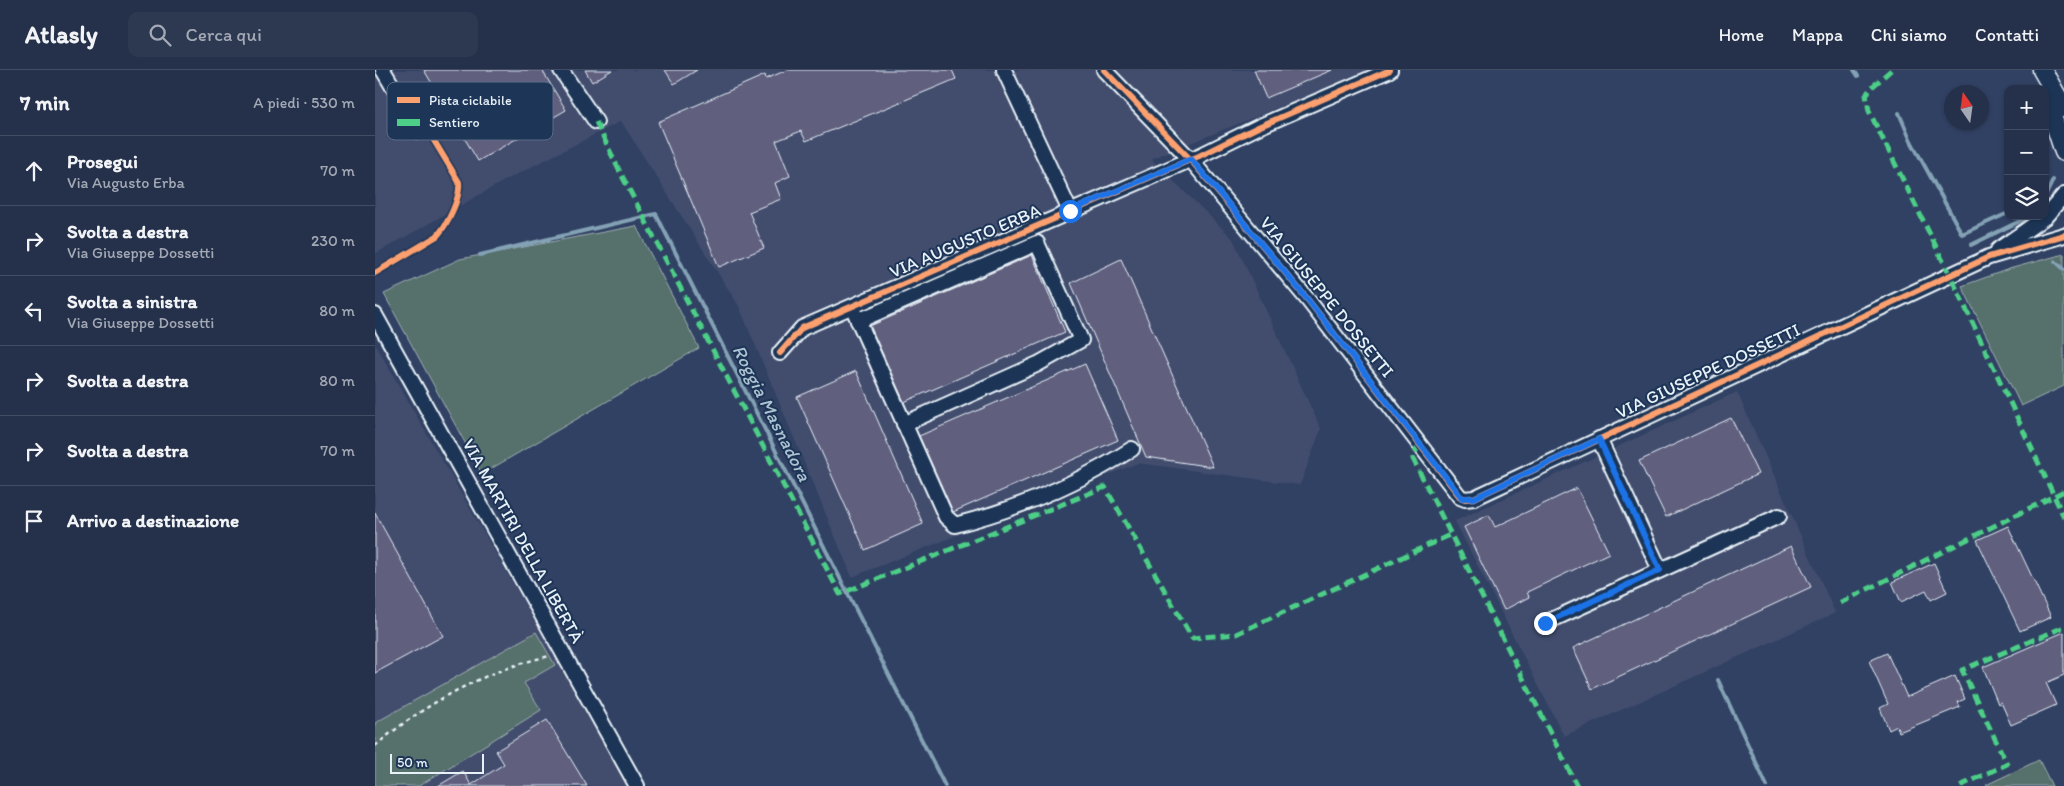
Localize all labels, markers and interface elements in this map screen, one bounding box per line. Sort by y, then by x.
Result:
search box [128,12,478,57]
text: Atlasly [25,20,98,49]
icon: search [146,21,174,49]
text: Cerca qui [186,23,262,46]
text: Home [1719,24,1764,46]
text: Mappa [1792,24,1843,46]
text: Chi siamo [1871,24,1947,46]
text: Contatti [1975,24,2039,46]
legend [387,82,553,140]
north arrow [1944,85,1989,130]
map controls [2004,85,2049,220]
button: + [2004,85,2049,130]
text: 7 min [20,90,69,115]
text: Pista ciclabile [429,92,512,109]
text: A piedi · 530 m [253,93,355,112]
text: Sentiero [429,114,480,131]
button: − [2004,130,2049,175]
text: Prosegui [67,150,138,173]
icon: ahead [20,157,48,185]
text: 70 m [320,161,355,180]
text: Via Augusto Erba [67,173,185,192]
button: layers [2004,175,2049,220]
street label: VIA AUGUSTO ERBA [886,199,1044,283]
route start [1059,200,1082,223]
street label: VIA GIUSEPPE DOSSETTI [1255,212,1399,382]
text: Svolta a destra [67,220,188,243]
icon: right [20,227,48,255]
text: 230 m [311,231,355,250]
text: Via Giuseppe Dossetti [67,243,214,262]
text: Svolta a sinistra [67,290,197,313]
icon: left [20,297,48,325]
text: 80 m [319,301,355,320]
text: Via Giuseppe Dossetti [67,313,214,332]
street label: VIA GIUSEPPE DOSSETTI [1612,319,1804,423]
water label: Roggia Masnadora [728,341,816,485]
icon: right [20,367,48,395]
text: Svolta a destra [67,369,188,392]
text: 80 m [319,371,355,390]
street label: VIA MARTIRI DELLA LIBERTÀ [458,435,589,648]
icon: right [20,437,48,465]
text: Svolta a destra [67,439,188,462]
text: 70 m [320,441,355,460]
icon: arrive [20,507,48,535]
text: Arrivo a destinazione [67,509,239,532]
route end [1534,612,1557,635]
scale bar [390,751,484,774]
text: 50 m [397,754,428,771]

